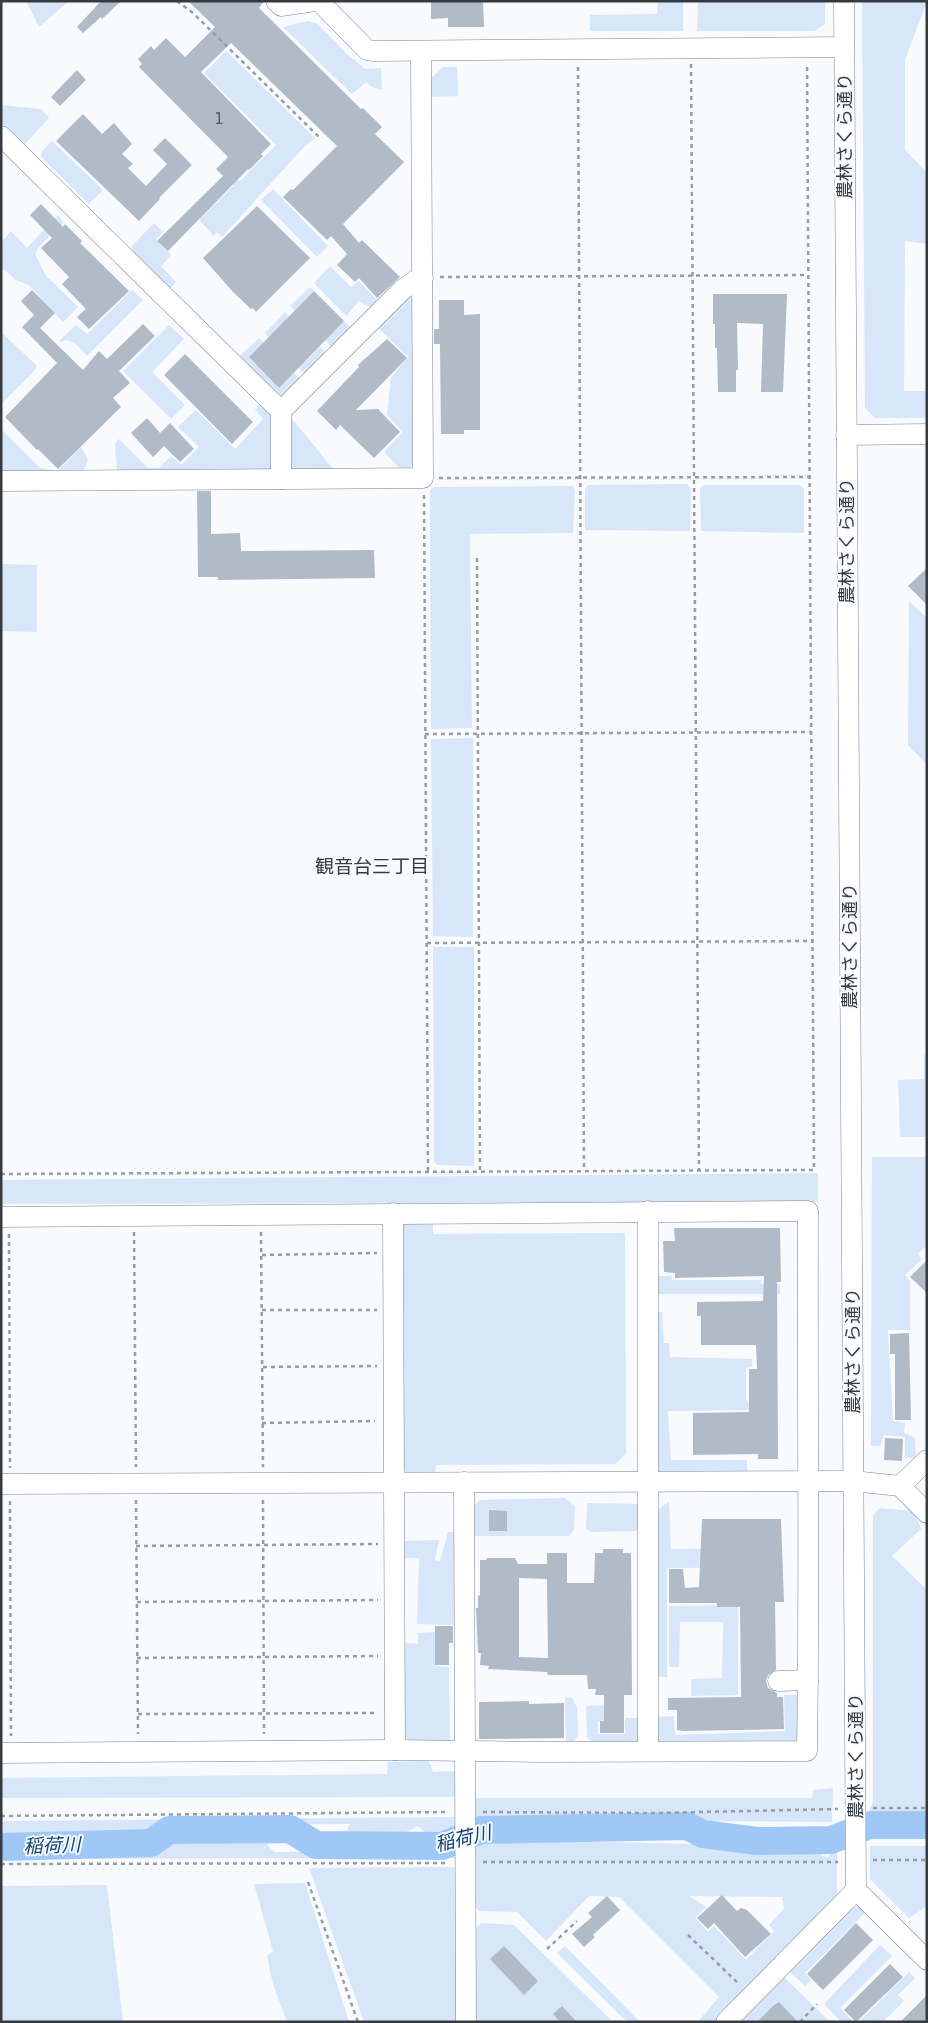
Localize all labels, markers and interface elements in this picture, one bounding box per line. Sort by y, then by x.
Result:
street label: 農林さくら通り [834,73,855,199]
house number: 1 [214,110,224,128]
street label: 農林さくら通り [836,478,857,604]
district label: 観音台三丁目 [315,855,429,877]
street label: 農林さくら通り [839,883,860,1009]
street label: 農林さくら通り [842,1288,863,1414]
street label: 農林さくら通り [845,1693,866,1819]
water label: 稲荷川 [433,1820,495,1855]
water label: 稲荷川 [23,1833,83,1857]

